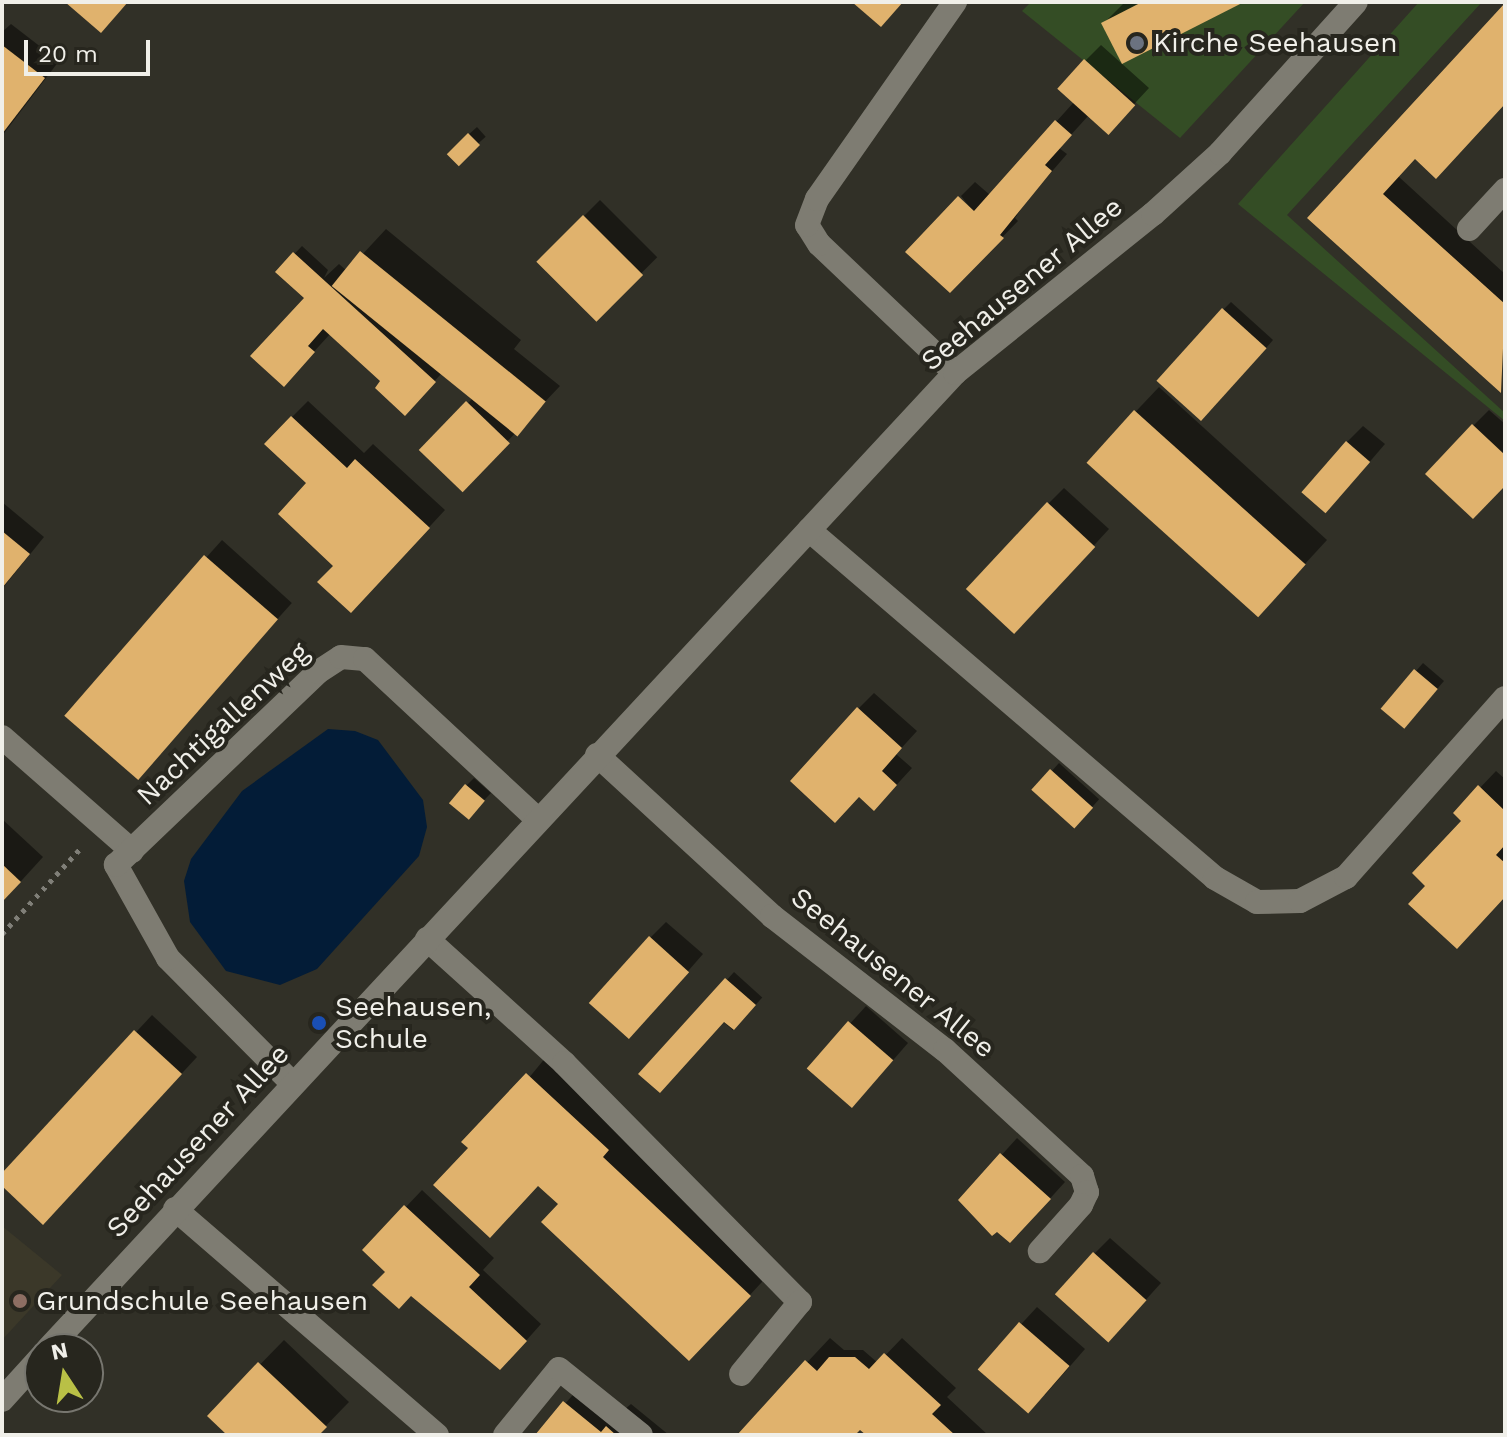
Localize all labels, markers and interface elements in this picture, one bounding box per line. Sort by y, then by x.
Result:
scale bar [28,24,154,74]
place label: Kirche Seehausen [1153,26,1397,60]
marker: Kirche Seehausen [1128,34,1146,52]
text: 20 m [38,40,98,68]
street label: Seehausener Allee [914,189,1130,379]
street label: Nachtigallenweg [130,636,316,812]
street label: Seehausener Allee [784,880,1002,1066]
place label: Seehausen, Schule [335,990,491,1056]
marker: Seehausen, Schule [310,1014,328,1032]
street label: Seehausener Allee [99,1037,297,1245]
place label: Grundschule Seehausen [36,1284,368,1318]
marker: Grundschule Seehausen [11,1292,29,1310]
north arrow [24,1333,104,1413]
text: N [49,1337,70,1365]

